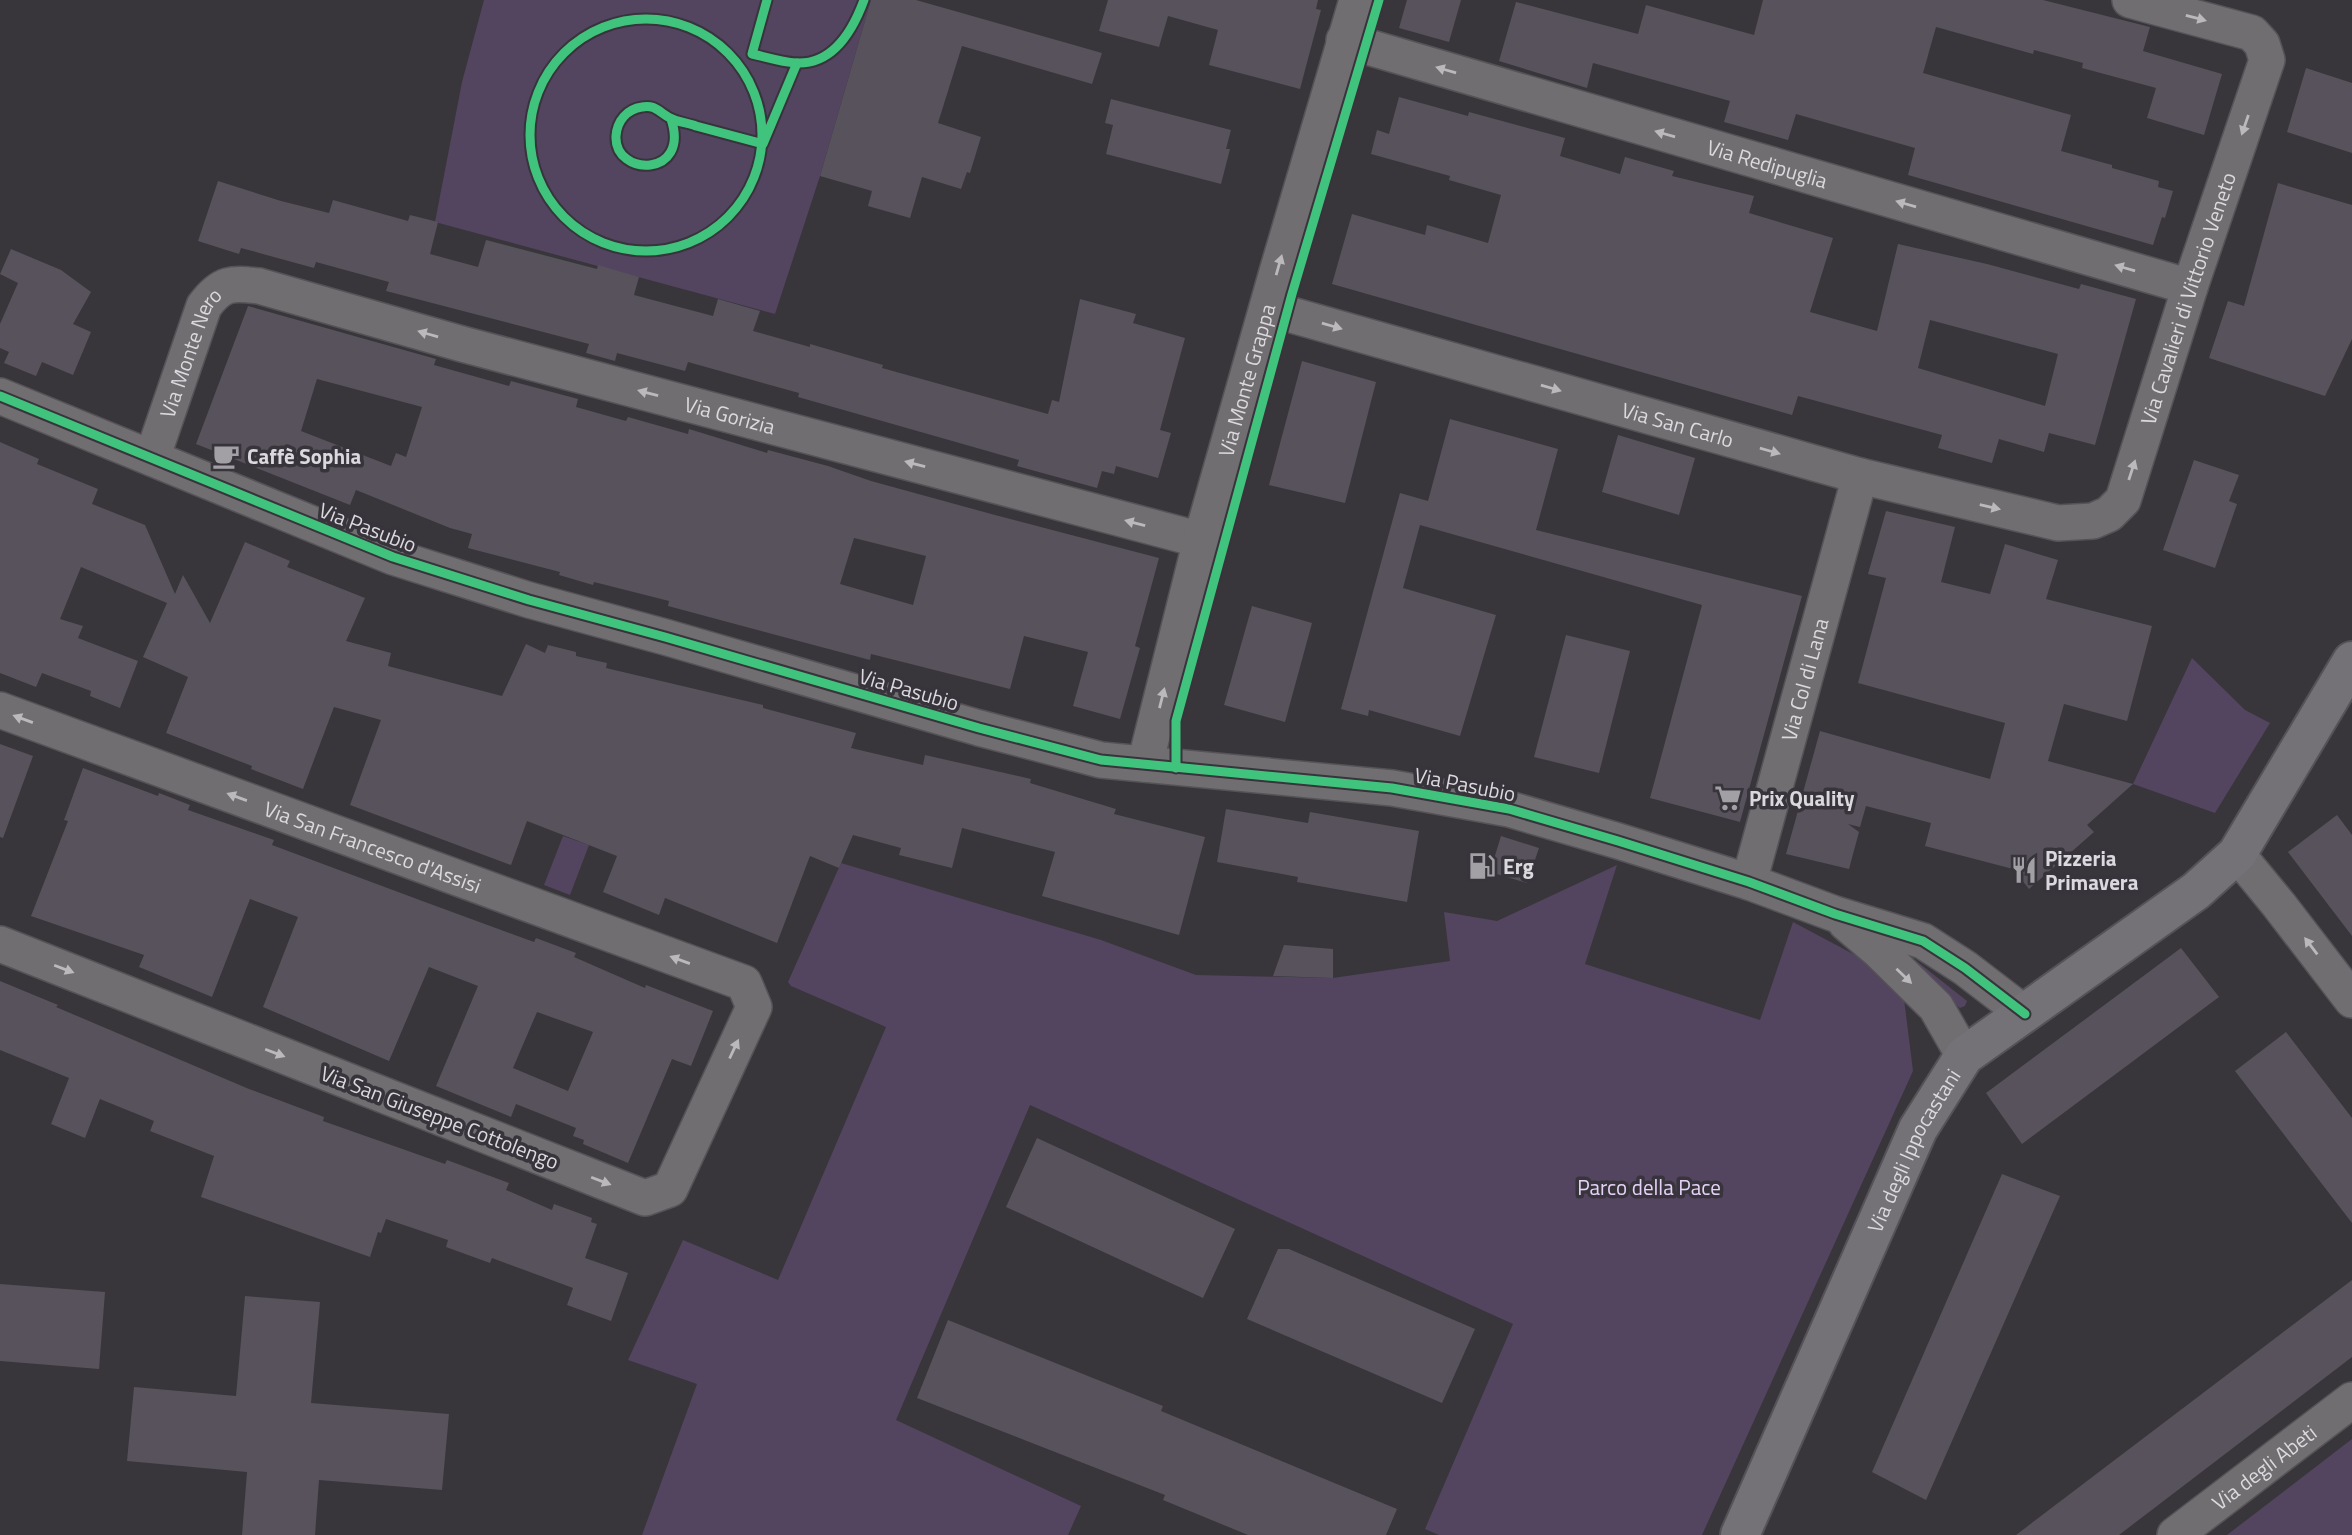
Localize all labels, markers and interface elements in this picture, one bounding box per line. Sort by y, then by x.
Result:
one-way arrow [2185,13,2207,24]
one-way arrow [1435,64,1456,74]
one-way arrow [2239,115,2250,136]
one-way arrow [1654,128,1675,138]
street label: Via Redipuglia [1703,131,1832,196]
street label: Via Cavalieri di Vittorio Veneto [2132,168,2244,429]
one-way arrow [1896,199,1917,209]
one-way arrow [1274,255,1284,276]
one-way arrow [2114,263,2135,273]
street label: Via Monte Nero [151,280,229,422]
street label: Via Monte Grappa [1209,299,1283,461]
one-way arrow [1322,322,1343,332]
one-way arrow [417,328,439,339]
one-way arrow [1541,384,1562,394]
one-way arrow [637,387,659,398]
street label: Via Gorizia [681,388,779,443]
street label: Via San Carlo [1618,393,1738,455]
place label: Caffè Sophia [247,440,361,472]
cafe icon: Caffè Sophia [211,441,241,471]
one-way arrow [1760,446,1781,456]
one-way arrow [904,458,926,469]
one-way arrow [2127,460,2138,481]
street label: Via Pasubio [314,494,422,560]
one-way arrow [1980,502,2002,513]
one-way arrow [1124,517,1145,527]
street label: Via Col di Lana [1772,614,1837,745]
street label: Via Pasubio [855,659,963,719]
one-way arrow [1157,687,1168,709]
one-way arrow [13,713,34,724]
street label: Via Pasubio [1412,759,1518,809]
place label: Prix Quality [1749,782,1855,814]
supermarket icon: Prix Quality [1713,783,1743,813]
one-way arrow [226,791,247,802]
street label: Via San Francesco d'Assisi [260,792,486,901]
place label: Pizzeria Primavera [2045,842,2139,898]
place label: Erg [1503,850,1534,882]
fuel station icon: Erg [1467,851,1497,881]
restaurant icon: Pizzeria Primavera [2009,855,2039,885]
one-way arrow [2303,937,2318,955]
one-way arrow [670,954,691,965]
one-way arrow [53,964,74,975]
one-way arrow [1895,967,1912,983]
one-way arrow [729,1039,740,1060]
one-way arrow [265,1047,286,1058]
street label: Via San Giuseppe Cottolengo [316,1057,564,1177]
street label: Via degli Ippocastani [1859,1062,1968,1237]
park label: Parco della Pace [1577,1171,1721,1203]
one-way arrow [590,1175,611,1186]
street label: Via degli Abeti [2205,1417,2323,1518]

